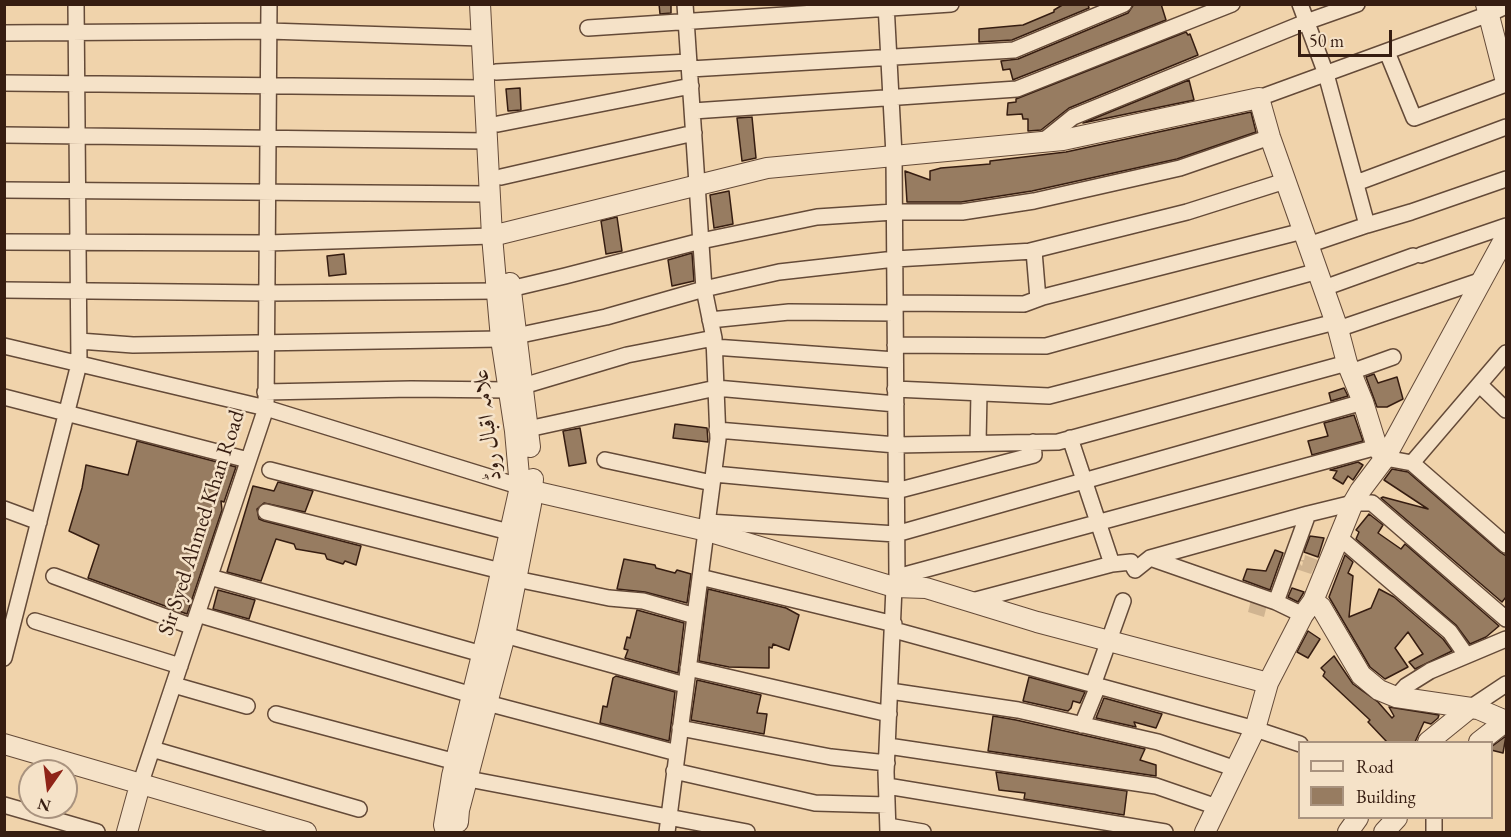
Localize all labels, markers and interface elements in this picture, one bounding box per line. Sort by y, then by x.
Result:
scale bar [1301,18,1396,56]
text: 50 m [1309,29,1344,52]
street label: علامہ اقبال روڈ [468,368,508,482]
street label: Sir Syed Ahmed Khan Road [153,407,251,639]
legend [1298,741,1493,819]
text: Road [1356,755,1394,778]
north arrow [18,759,78,819]
text: Building [1356,785,1416,808]
text: N [35,793,53,817]

